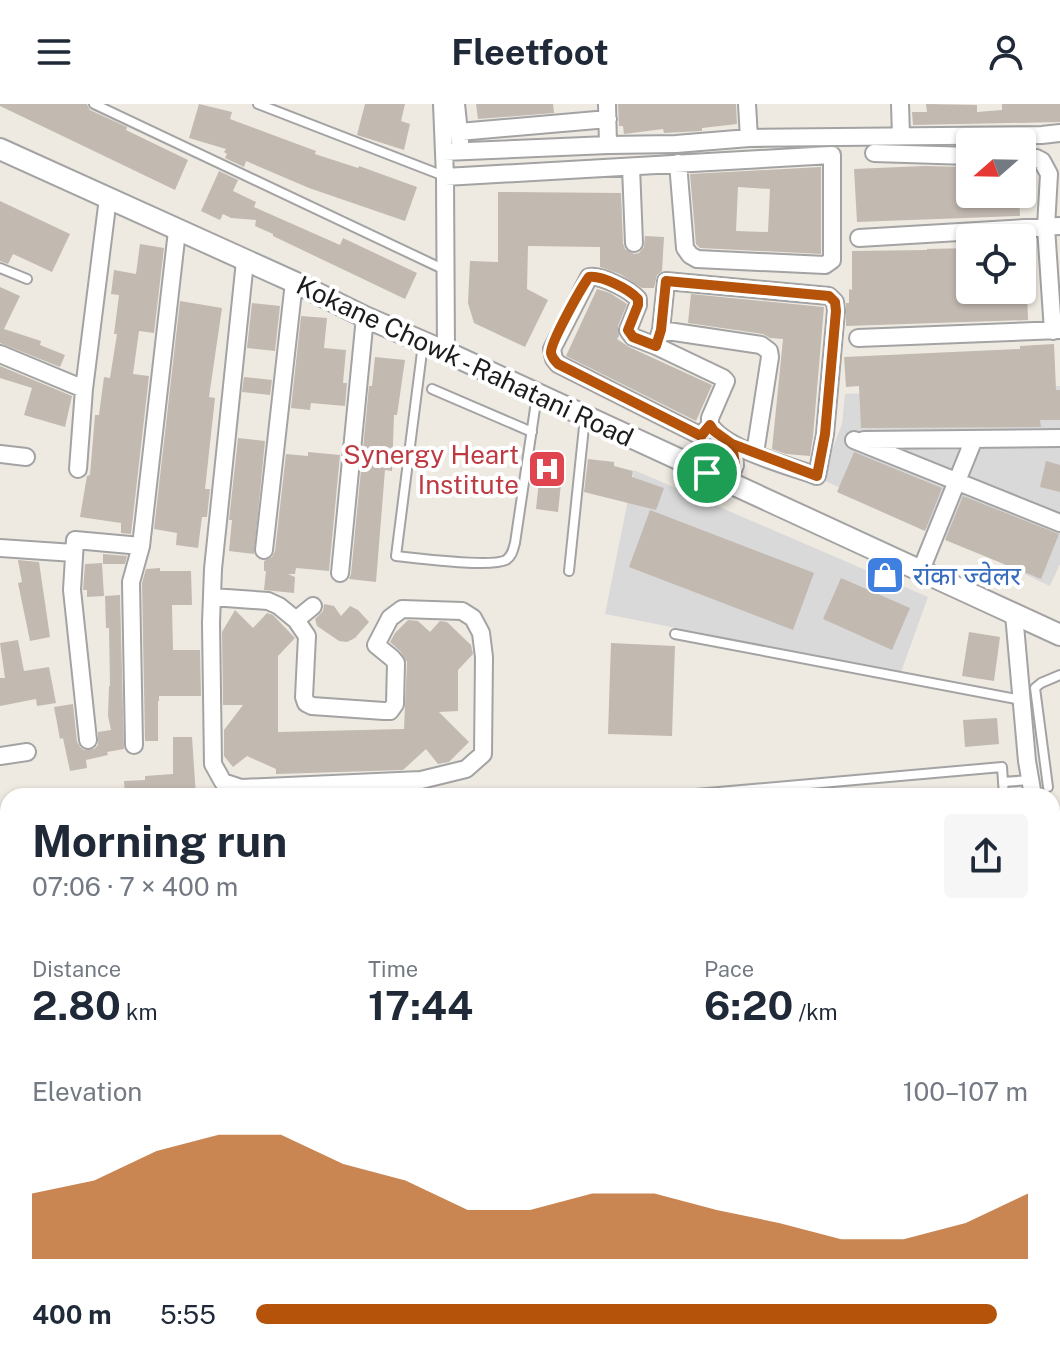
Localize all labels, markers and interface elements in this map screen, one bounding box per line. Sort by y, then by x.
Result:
icon: menu [32,30,76,74]
icon: person [984,30,1028,74]
text: Fleetfoot [451,31,609,73]
north arrow [956,128,1036,208]
map controls [956,128,1036,304]
button: locate [956,224,1036,304]
street label: Kokane Chowk - Rahatani Road [292,269,638,453]
place label: Synergy Heart Institute [343,439,519,500]
pin [673,439,741,507]
hospital icon: Synergy Heart Institute [526,448,568,490]
icon: arrive [685,451,729,495]
shop icon: रांका ज्वेलर [864,554,906,596]
place label: रांका ज्वेलर [913,560,1022,591]
button: share [944,814,1028,898]
text: Morning run [32,815,287,867]
text: 07:06 · 7 × 400 m [32,871,238,902]
text: Distance [32,956,121,982]
text: Time [368,956,418,982]
text: Pace [704,956,754,982]
text: 2.80 [32,982,121,1029]
text: 17:44 [368,982,473,1029]
text: 6:20 [704,982,793,1029]
text: km [121,999,157,1025]
text: /km [793,999,838,1025]
text: Elevation [32,1076,142,1107]
text: 100–107 m [903,1076,1028,1107]
text: 400 m [32,1299,112,1330]
text: 5:55 [160,1299,216,1330]

